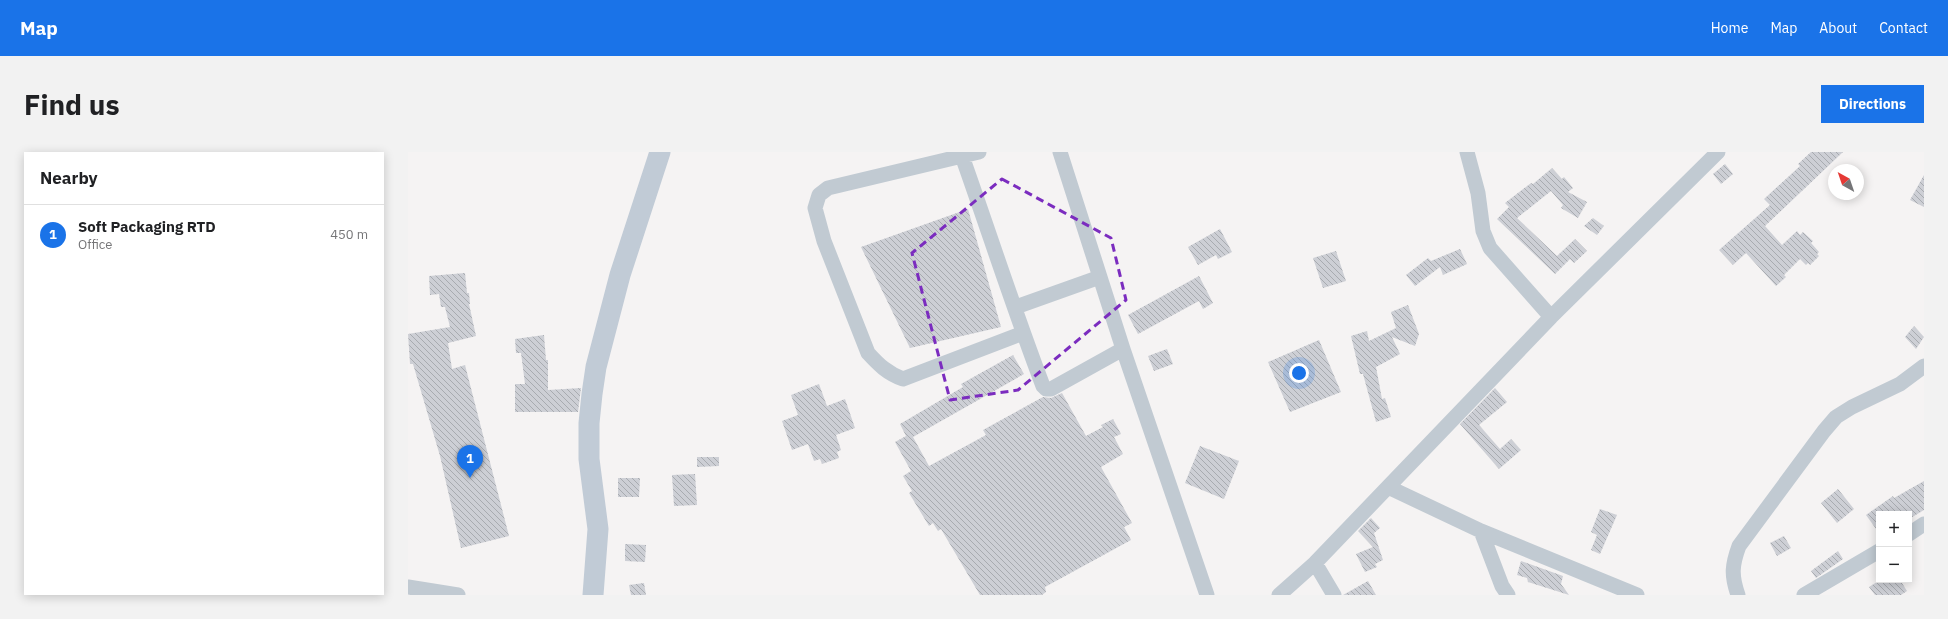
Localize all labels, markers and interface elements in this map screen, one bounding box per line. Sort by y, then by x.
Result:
text: Map [20,16,58,40]
text: Home [1711,19,1748,37]
text: Map [1770,19,1797,37]
text: About [1819,19,1857,37]
text: Contact [1879,19,1928,37]
button: Directions [1821,85,1924,123]
text: Find us [24,86,120,123]
north arrow [1828,164,1864,200]
text: Nearby [40,167,98,189]
text: Soft Packaging RTD [78,217,216,236]
text: 1 [49,226,57,243]
text: 450 m [330,226,368,243]
text: Office [78,236,112,253]
your location [1289,363,1309,383]
pin: 1 [457,445,483,478]
map controls [1876,511,1912,583]
button: + [1876,511,1912,547]
button: − [1876,547,1912,583]

